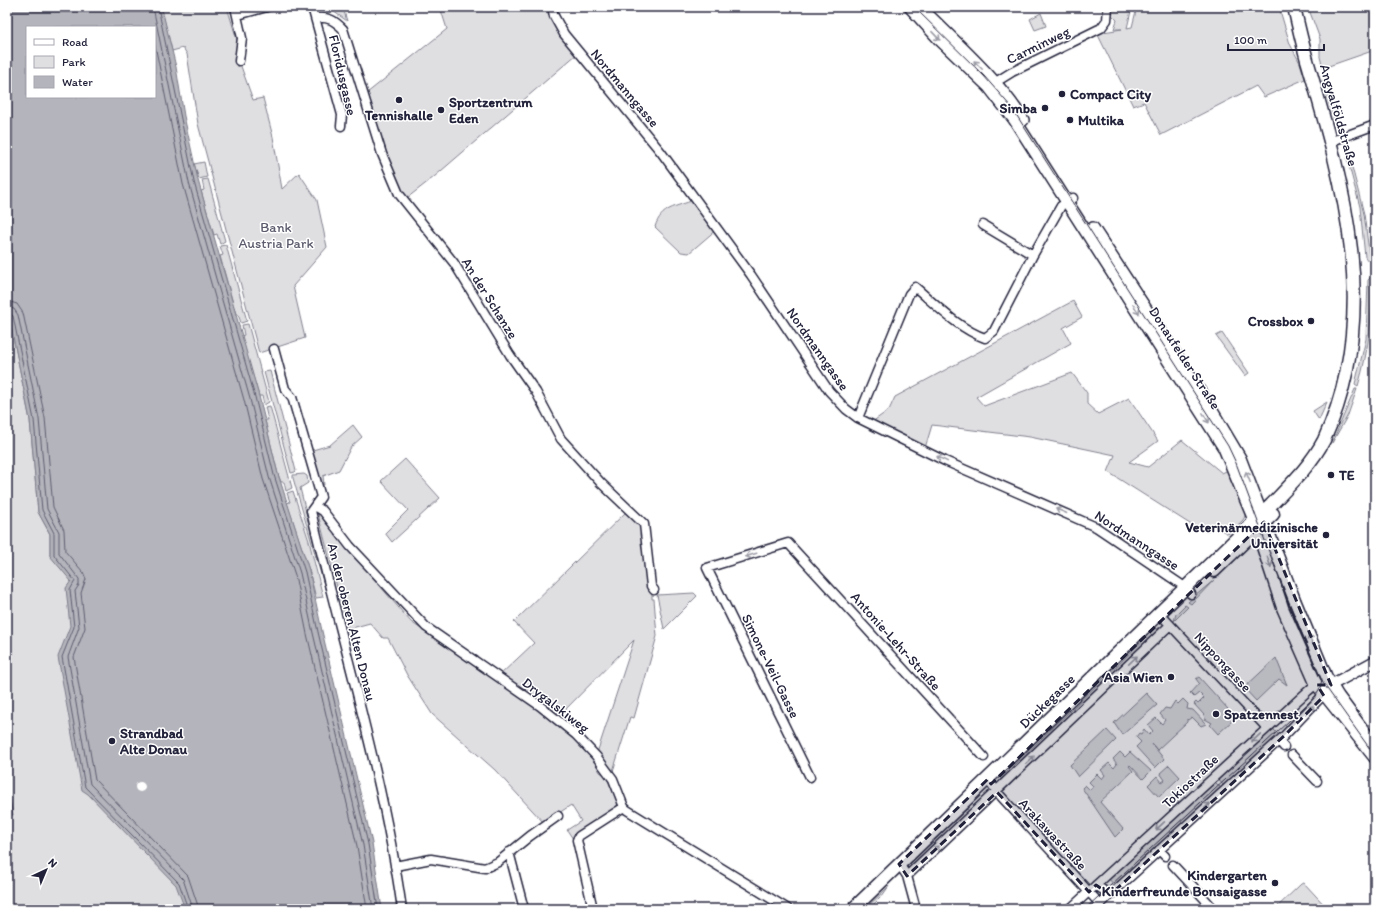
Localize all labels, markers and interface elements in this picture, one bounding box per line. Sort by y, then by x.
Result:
street label: Carminweg [1004,23,1073,68]
legend [26,26,156,98]
scale bar [1228,26,1324,52]
one-way arrow [931,31,941,41]
street label: Floridusgasse [325,33,360,118]
text: 100 m [1234,33,1267,47]
text: Road [62,35,88,49]
street label: Nordmanngasse [587,46,663,131]
text: Park [62,55,86,69]
one-way arrow [973,60,983,70]
street label: Angyalföldstraße [1316,62,1361,169]
text: Water [62,75,93,89]
place label: Compact City [1070,86,1152,103]
marker: Compact City [1057,89,1067,99]
place label: Sportzentrum Eden [449,94,533,127]
marker: Tennishalle [394,95,404,105]
place label: Simba [1000,100,1037,117]
marker: Simba [1040,103,1050,113]
marker: Sportzentrum Eden [436,105,446,115]
place label: Tennishalle [364,107,433,124]
place label: Multika [1078,112,1125,129]
marker: Multika [1065,115,1075,125]
park label: Bank Austria Park [238,219,314,252]
street label: An der Schanze [458,255,521,342]
one-way arrow [1132,303,1140,314]
street label: Donaufelder Straße [1145,304,1224,413]
street label: Nordmanngasse [783,305,853,394]
place label: Crossbox [1248,313,1303,330]
marker: Crossbox [1306,316,1316,326]
one-way arrow [1201,413,1210,424]
one-way arrow [936,455,948,462]
place label: TE [1338,467,1355,484]
marker: TE [1326,470,1336,480]
one-way arrow [1244,472,1251,484]
one-way arrow [1055,507,1067,515]
street label: Nordmanngasse [1091,507,1182,574]
place label: Veterinärmedizinische Universität [1185,519,1319,552]
marker: Veterinärmedizinische Universität [1321,530,1331,540]
street label: An der oberen Alten Donau [324,541,379,703]
one-way arrow [745,552,758,559]
one-way arrow [1265,556,1273,568]
street label: Antonie-Lehr-Straße [847,589,945,694]
street label: Simone-Veil-Gasse [738,611,803,721]
street label: Nippongasse [1190,629,1255,696]
one-way arrow [1307,635,1314,647]
one-way arrow [1128,656,1138,665]
place label: Asia Wien [1103,669,1163,686]
street label: Dückegasse [1016,671,1079,732]
marker: Asia Wien [1166,672,1176,682]
street label: Drygalskiweg [519,674,593,737]
one-way arrow [1305,705,1315,715]
place label: Spatzennest [1224,706,1299,723]
marker: Spatzennest [1211,709,1221,719]
place label: Strandbad Alte Donau [119,725,188,758]
one-way arrow [1251,734,1261,743]
marker: Strandbad Alte Donau [107,736,117,746]
street label: Tokiostraße [1159,751,1222,812]
one-way arrow [1025,755,1035,765]
street label: Arakawastraße [1015,795,1091,874]
one-way arrow [1201,802,1212,811]
one-way arrow [1155,822,1165,831]
one-way arrow [930,845,940,854]
north arrow [26,850,66,890]
text: N [45,856,60,870]
place label: Kindergarten Kinderfreunde Bonsaigasse [1102,867,1267,900]
marker: Kindergarten Kinderfreunde Bonsaigasse [1270,878,1280,888]

